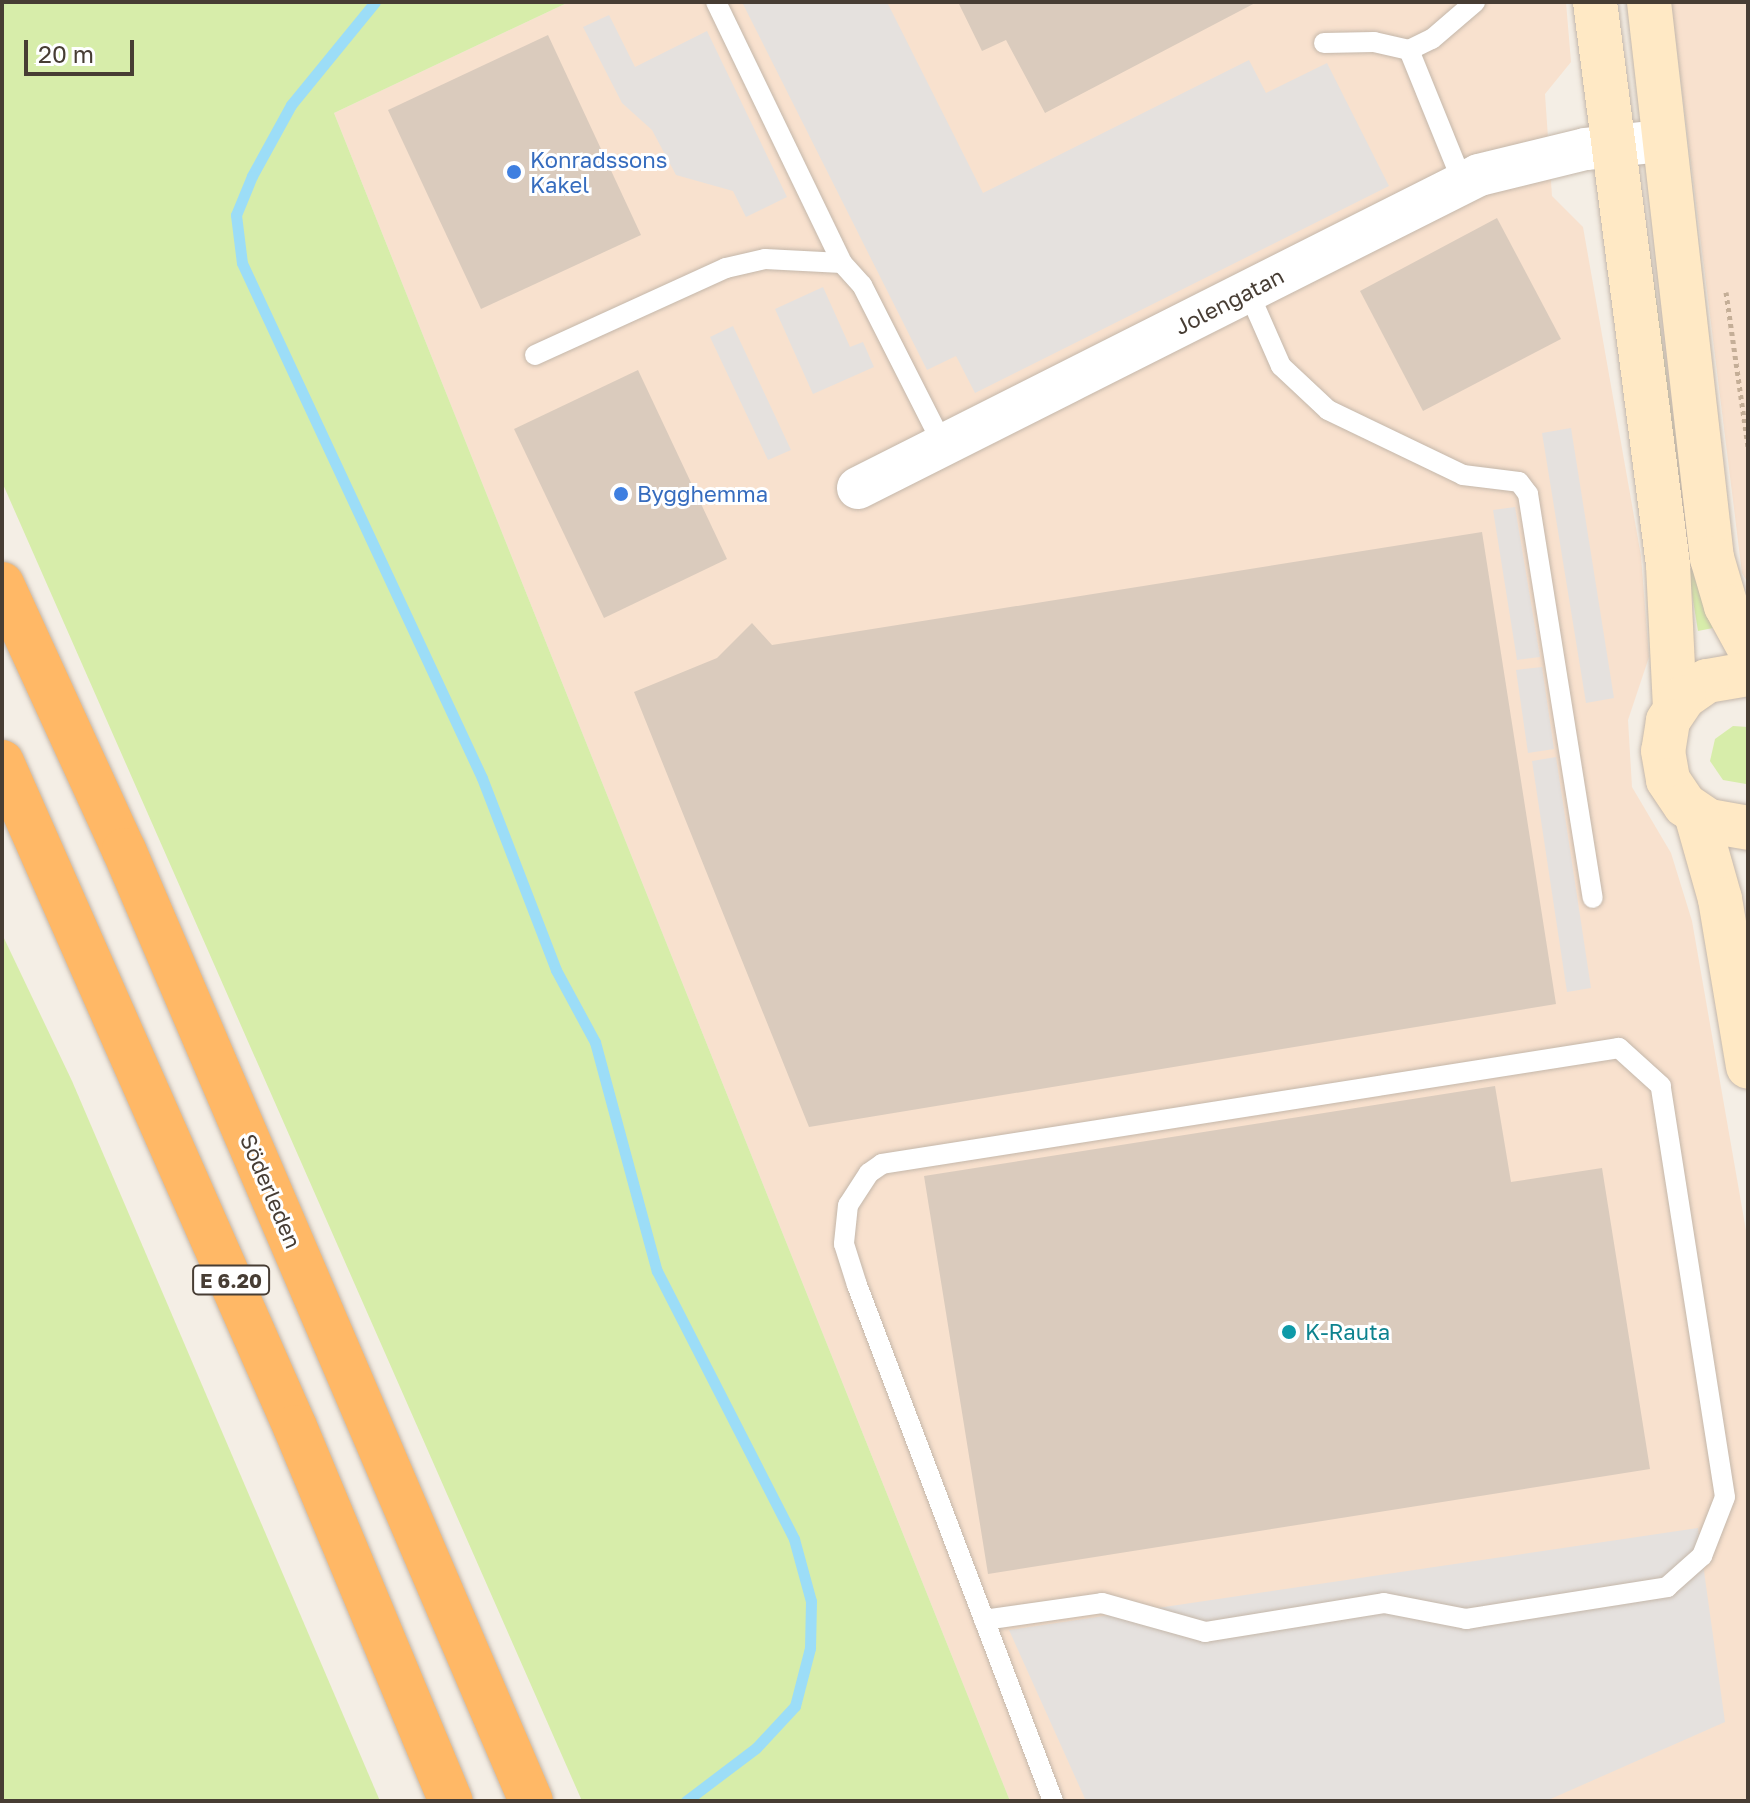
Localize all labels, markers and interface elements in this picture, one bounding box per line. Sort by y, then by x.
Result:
scale bar [28,24,138,74]
text: 20 m [38,39,94,68]
place label: Konradssons Kakel [530,146,667,198]
marker: Konradssons Kakel [505,163,523,181]
street label: Jolengatan [1170,262,1288,340]
place label: Bygghemma [637,481,768,507]
marker: Bygghemma [612,485,630,503]
street label: Söderleden [235,1130,307,1252]
road number: E 6.20 [191,1264,271,1296]
place label: K-Rauta [1305,1319,1390,1345]
marker: K-Rauta [1280,1323,1298,1341]

